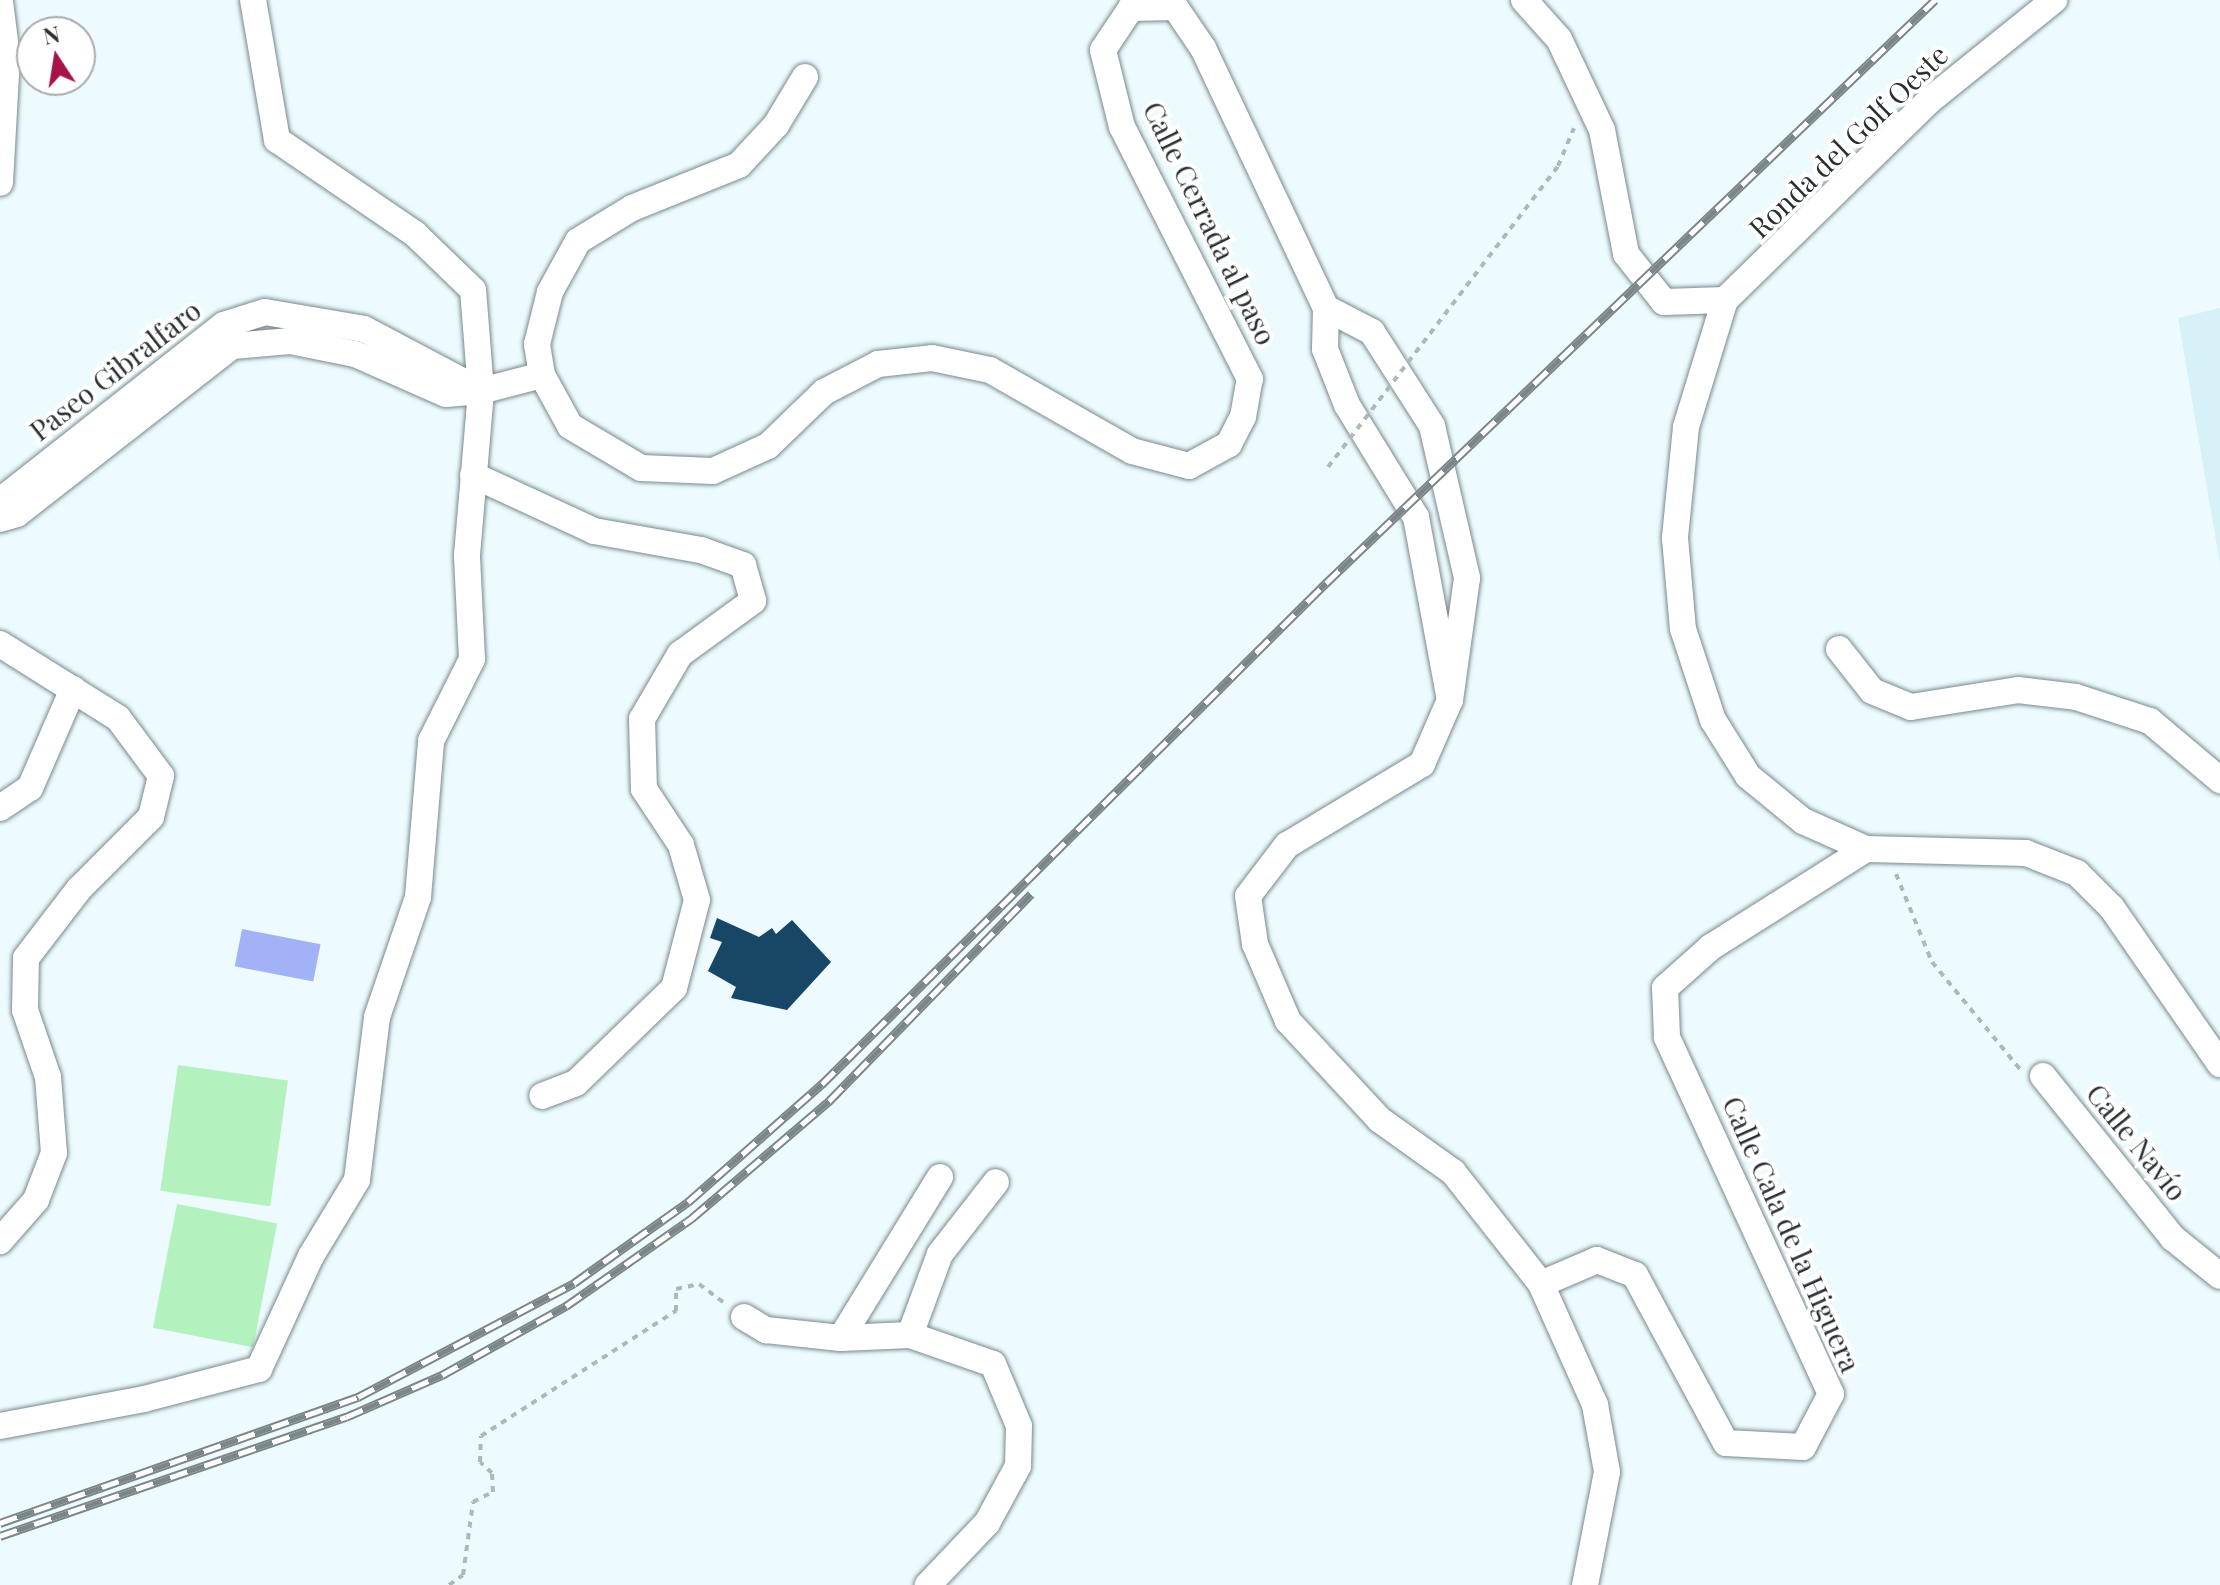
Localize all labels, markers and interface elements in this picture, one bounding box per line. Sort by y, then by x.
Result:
north arrow [16,16,96,96]
text: N [41,18,62,51]
street label: Ronda del Golf Oeste [1742,37,1954,245]
street label: Calle Cerrada al paso [1136,96,1284,350]
street label: Paseo Gibralfaro [23,293,207,447]
street label: Calle Navío [2080,1077,2194,1207]
street label: Calle Cala de la Higuera [1716,1090,1868,1378]

